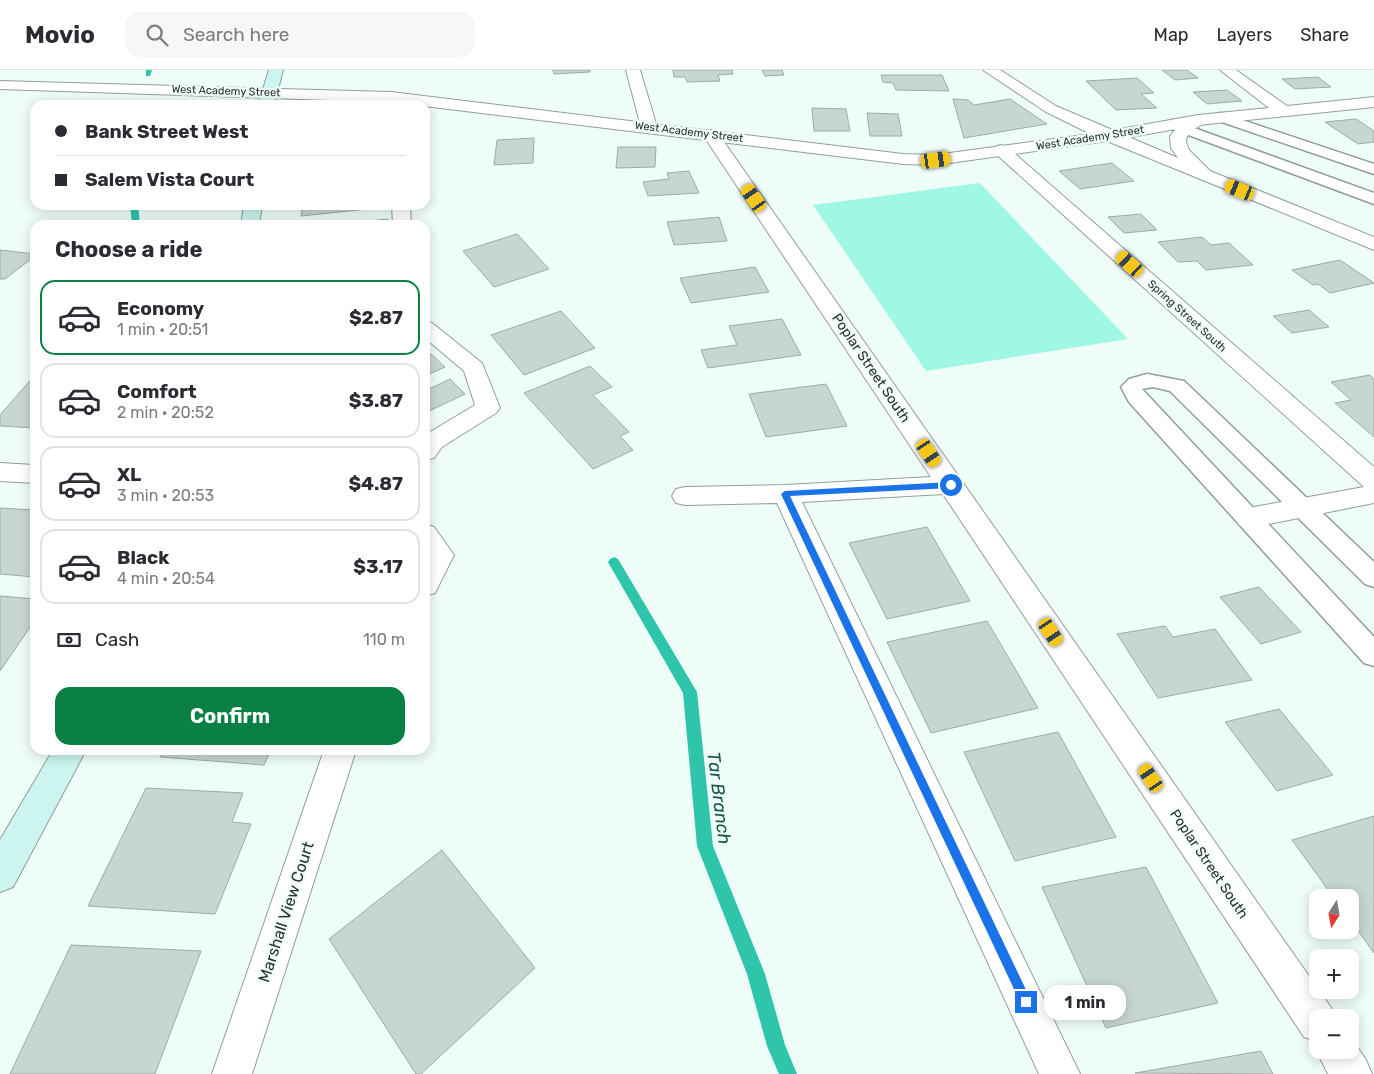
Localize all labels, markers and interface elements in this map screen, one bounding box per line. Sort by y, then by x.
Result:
search box [125,12,475,57]
text: Movio [25,21,95,49]
icon: search [143,21,171,49]
text: Search here [183,23,289,46]
text: Map [1154,24,1189,46]
text: Layers [1217,24,1272,46]
text: Share [1300,24,1349,46]
street label: West Academy Street [171,83,281,99]
street label: West Academy Street [634,119,745,145]
text: Bank Street West [85,120,248,143]
street label: West Academy Street [1035,123,1146,153]
car [920,150,951,170]
text: Salem Vista Court [85,168,254,191]
car [1223,177,1256,203]
car [739,181,768,215]
text: Choose a ride [55,236,202,263]
car [1113,248,1146,280]
street label: Spring Street South [1145,277,1229,355]
icon: car [57,295,102,340]
text: Economy [117,297,204,320]
text: $2.87 [349,306,403,329]
street label: Poplar Street South [828,310,914,426]
text: 1 min · 20:51 [117,320,208,339]
icon: car [57,378,102,423]
text: Comfort [117,380,197,403]
text: $3.87 [349,389,403,412]
text: 2 min · 20:52 [117,403,214,422]
car [914,436,943,470]
icon: car [57,461,102,506]
text: XL [117,463,141,486]
text: $4.87 [348,472,403,495]
route start [940,474,962,496]
text: 3 min · 20:53 [117,486,214,505]
icon: car [57,544,102,589]
text: Black [117,546,169,569]
text: $3.17 [353,555,403,578]
text: 4 min · 20:54 [117,569,215,588]
car [1036,615,1065,649]
icon: cash [55,626,83,654]
text: Cash [95,628,139,651]
text: 110 m [363,630,405,649]
button: Confirm [55,687,405,745]
water label: Tar Branch [702,750,736,846]
car [1136,761,1165,795]
street label: Poplar Street South [1166,806,1252,922]
street label: Marshall View Court [254,839,318,985]
north arrow [1309,889,1359,939]
map controls [1309,889,1359,1059]
button: + [1309,949,1359,999]
callout: 1 min [1044,984,1126,1020]
route end [1015,991,1037,1013]
text: 1 min [1065,993,1105,1012]
button: − [1309,1009,1359,1059]

